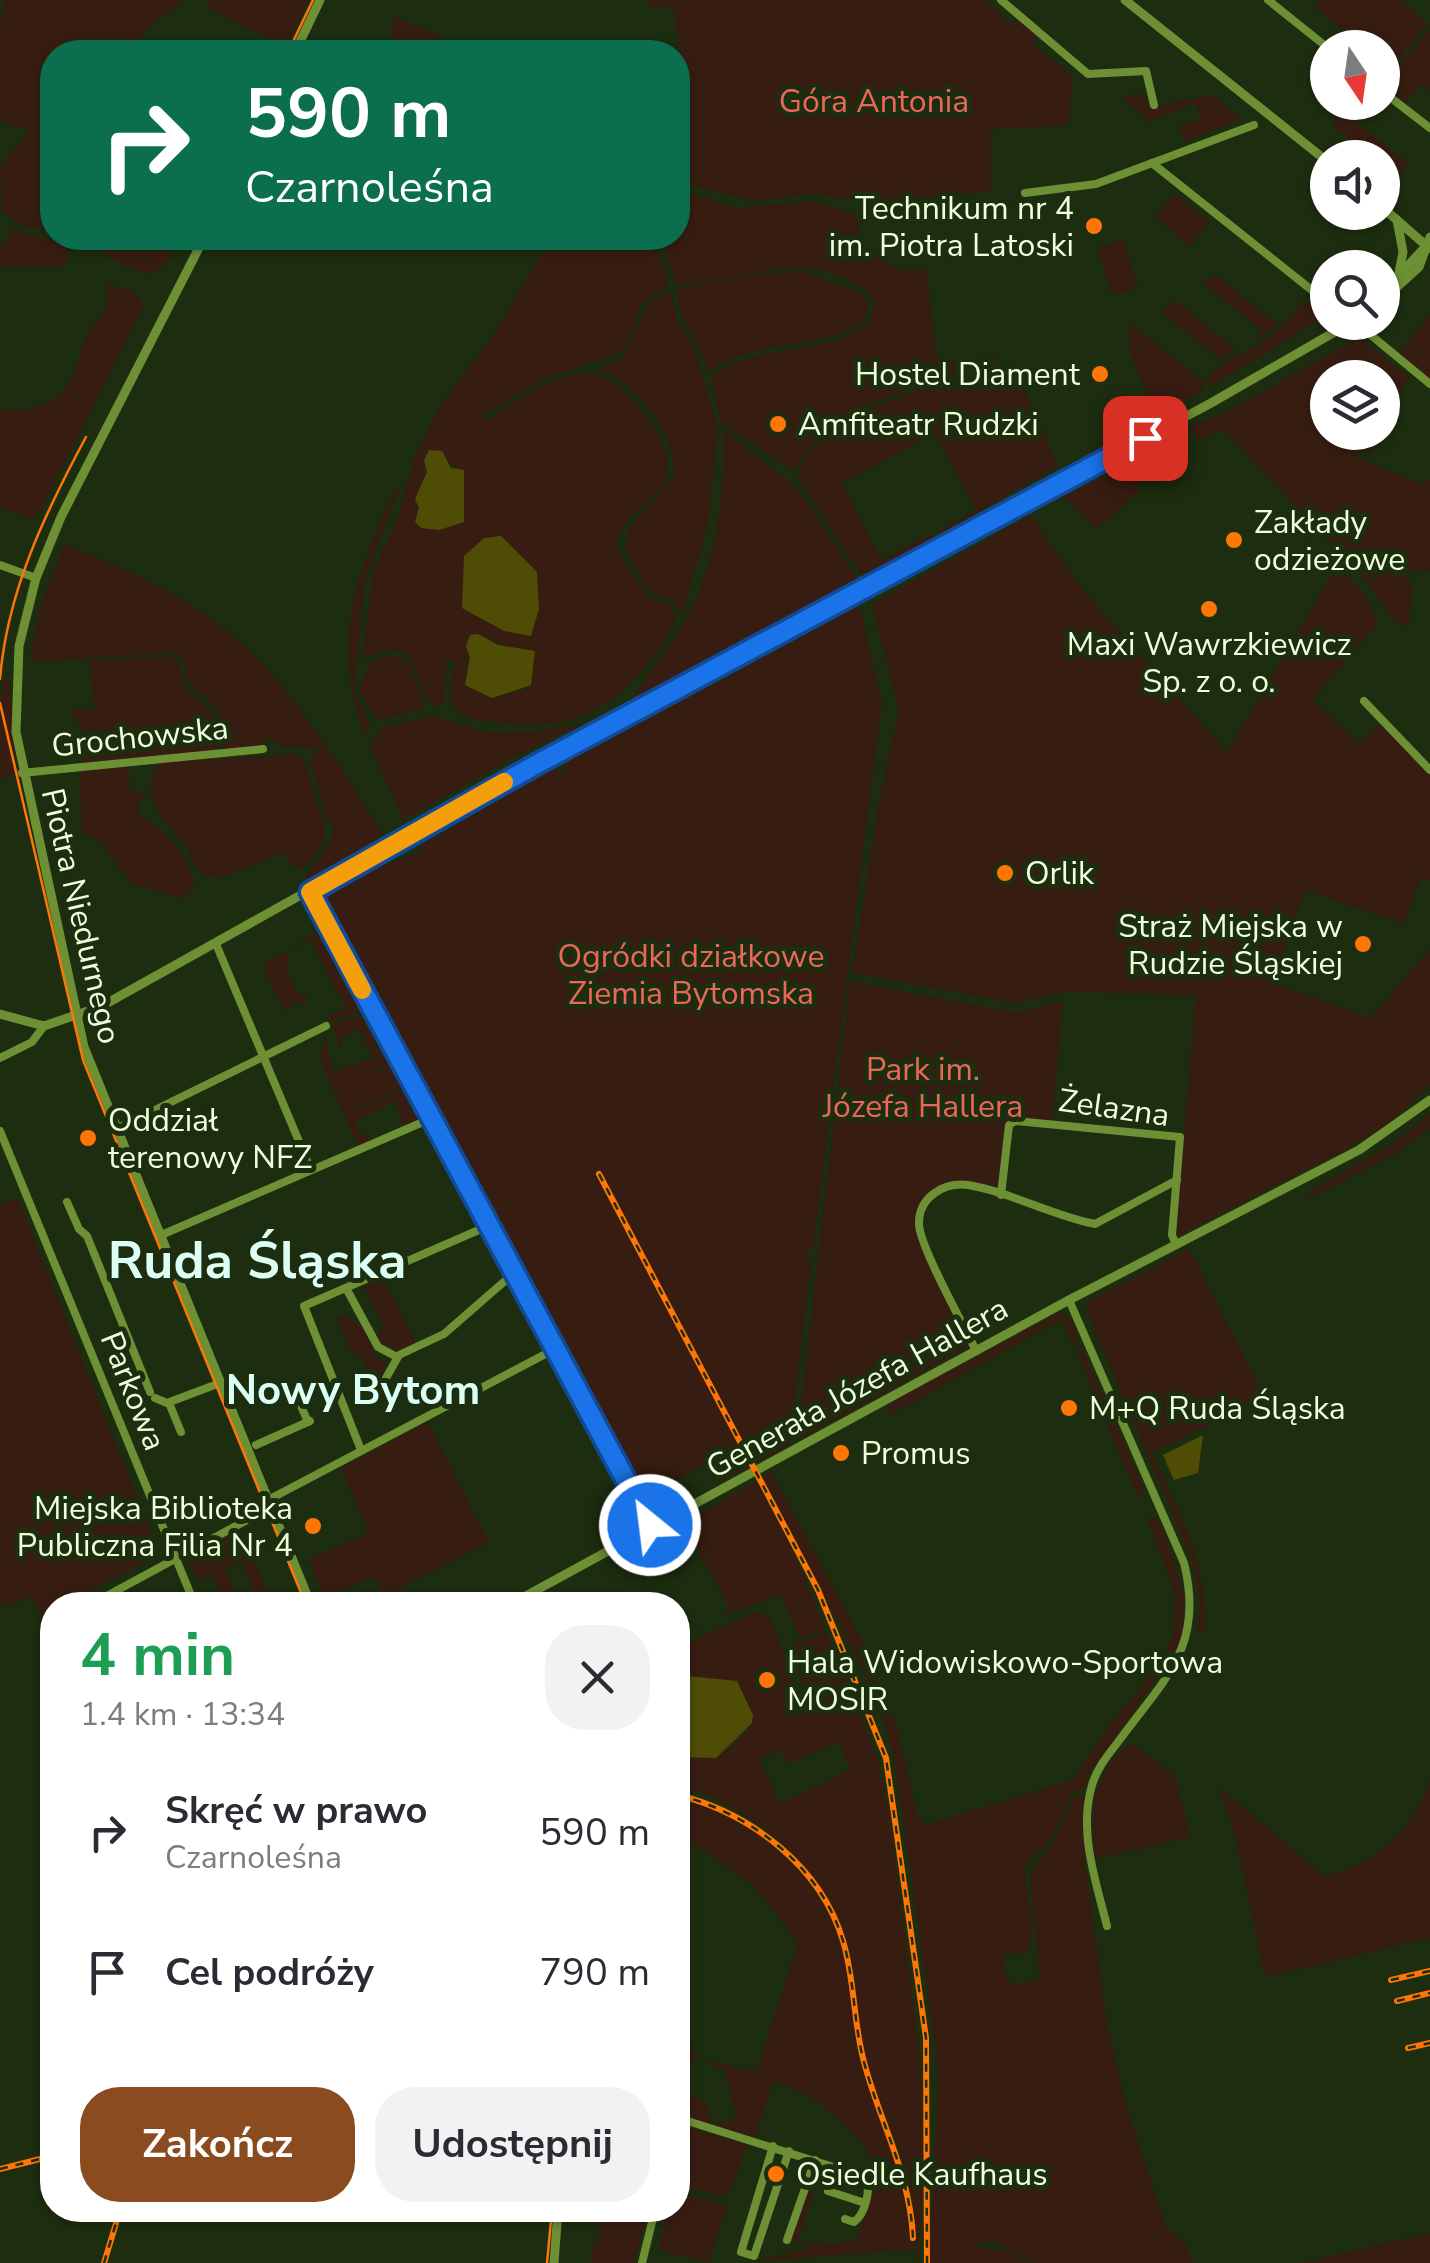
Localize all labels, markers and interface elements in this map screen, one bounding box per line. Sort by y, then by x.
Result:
north arrow [1310,30,1400,120]
map controls [1310,30,1400,450]
text: 590 m [245,66,451,162]
icon: right [80,80,210,210]
park label: Góra Antonia [779,80,969,123]
button: sound [1310,140,1400,230]
text: Czarnoleśna [245,157,494,218]
place label: Technikum nr 4 im. Piotra Latoski [829,187,1074,267]
marker: Technikum nr 4 im. Piotra Latoski [1083,215,1105,237]
button: search [1310,250,1400,340]
place label: Hostel Diament [855,353,1081,396]
button: layers [1310,360,1400,450]
marker: Hostel Diament [1089,363,1111,385]
pin [1103,396,1188,481]
place label: Amfiteatr Rudzki [798,403,1039,446]
icon: arrive [1118,411,1173,466]
marker: Amfiteatr Rudzki [767,413,789,435]
place label: Zakłady odzieżowe [1254,501,1405,581]
marker: Zakłady odzieżowe [1223,529,1245,551]
marker: Maxi Wawrzkiewicz Sp. z o. o. [1198,598,1220,620]
place label: Maxi Wawrzkiewicz Sp. z o. o. [1067,623,1351,703]
street label: Grochowska [49,706,231,768]
street label: Piotra Niedurnego [31,784,131,1048]
place label: Orlik [1025,852,1095,895]
marker: Orlik [994,862,1016,884]
place label: Straż Miejska w Rudzie Śląskiej [1118,905,1343,985]
marker: Straż Miejska w Rudzie Śląskiej [1352,933,1374,955]
park label: Ogródki działkowe Ziemia Bytomska [558,935,824,1015]
park label: Park im. Józefa Hallera [822,1048,1023,1128]
street label: Żelazna [1056,1079,1172,1137]
place label: Oddział terenowy NFZ [108,1099,312,1179]
marker: Oddział terenowy NFZ [77,1127,99,1149]
district label: Ruda Śląska [108,1225,406,1296]
street label: Generała Józefa Hallera [698,1287,1016,1489]
street label: Parkowa [90,1325,176,1457]
district label: Nowy Bytom [226,1362,480,1419]
place label: M+Q Ruda Śląska [1089,1387,1346,1430]
marker: M+Q Ruda Śląska [1058,1397,1080,1419]
place label: Promus [861,1432,971,1475]
marker: Promus [830,1442,852,1464]
position arrow [598,1473,702,1577]
place label: Miejska Biblioteka Publiczna Filia Nr 4 [17,1487,293,1567]
marker: Miejska Biblioteka Publiczna Filia Nr 4 [302,1515,324,1537]
text: 4 min [80,1614,235,1696]
button: close [545,1625,650,1730]
place label: Hala Widowiskowo-Sportowa MOSIR [787,1641,1223,1721]
marker: Hala Widowiskowo-Sportowa MOSIR [756,1669,778,1691]
text: 1.4 km · 13:34 [80,1693,285,1736]
text: Skręć w prawo [165,1785,427,1836]
icon: right [80,1805,135,1860]
text: 590 m [539,1807,650,1858]
text: Czarnoleśna [165,1836,342,1879]
icon: arrive [80,1945,135,2000]
text: Cel podróży [165,1947,374,1998]
text: 790 m [539,1947,650,1998]
button: Zakończ [80,2087,355,2202]
button: Udostępnij [375,2087,650,2202]
place label: Osiedle Kaufhaus [796,2153,1048,2196]
marker: Osiedle Kaufhaus [765,2163,787,2185]

